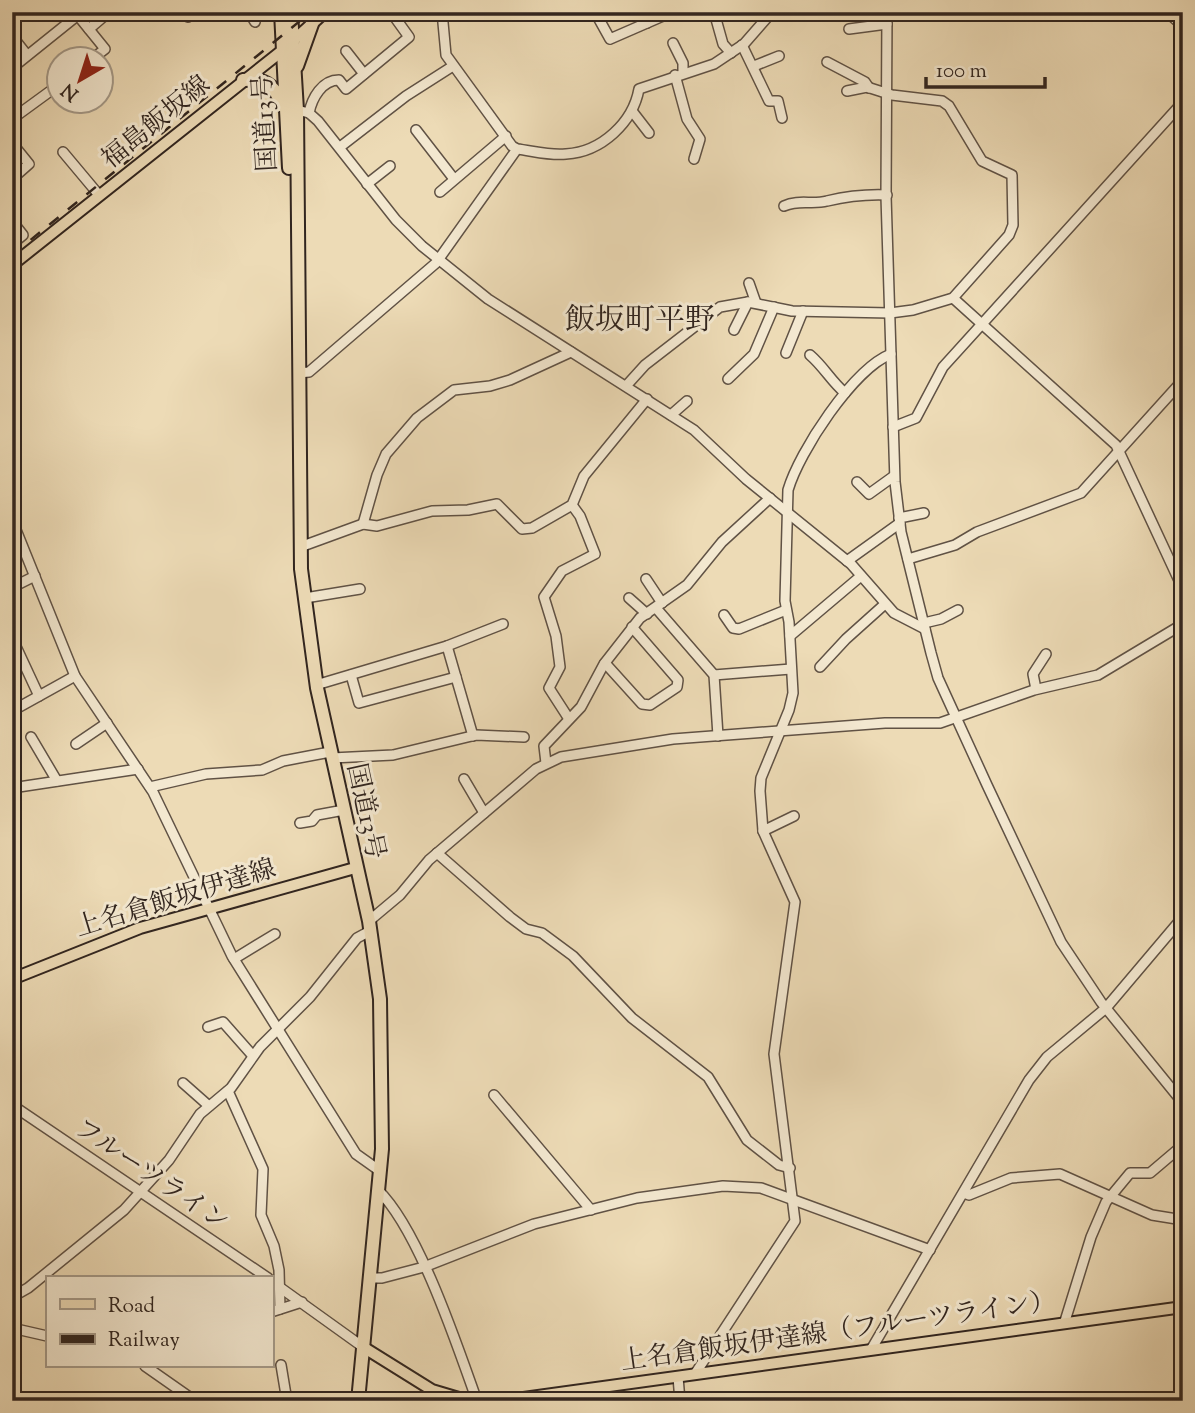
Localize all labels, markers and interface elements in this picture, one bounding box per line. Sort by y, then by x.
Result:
north arrow [46,46,116,116]
scale bar [926,46,1044,90]
text: 100 m [936,57,987,87]
street label: 福島飯坂線 [94,68,219,178]
street label: 国道13号 [245,73,288,172]
text: N [56,76,85,107]
district label: 飯坂町平野 [565,300,715,343]
street label: 国道13号 [336,760,393,863]
street label: 上名倉飯坂伊達線 [71,851,281,947]
street label: フルーツライン [66,1111,235,1241]
legend [46,1276,273,1368]
street label: 上名倉飯坂伊達線（フルーツライン） [618,1284,1058,1381]
text: Road [108,1292,155,1322]
text: Railway [108,1326,180,1356]

